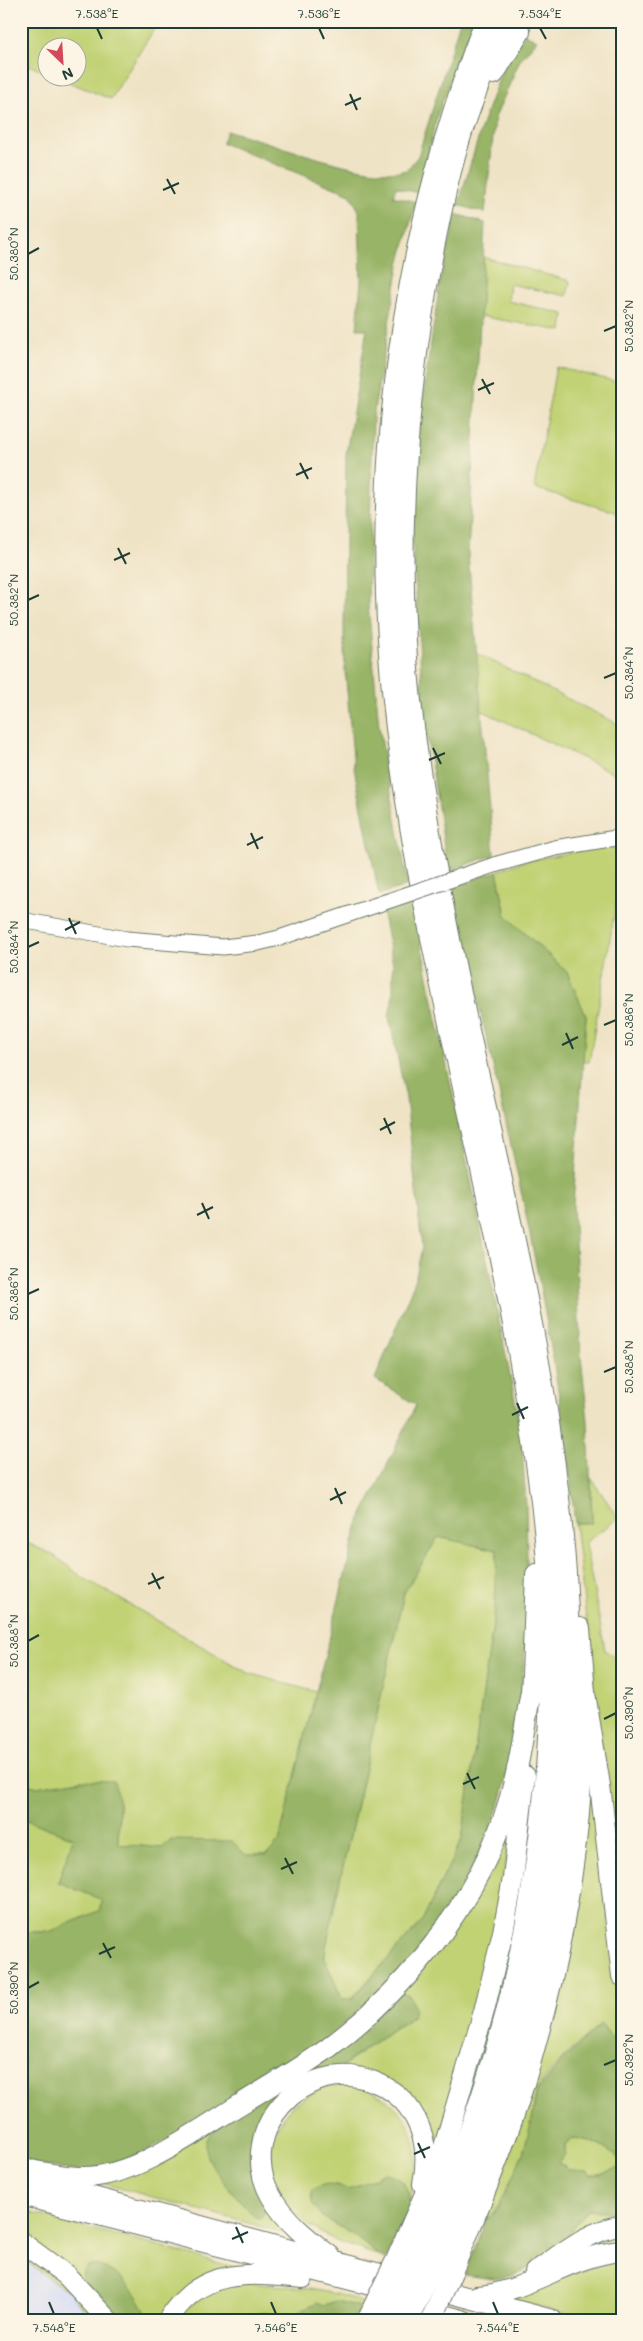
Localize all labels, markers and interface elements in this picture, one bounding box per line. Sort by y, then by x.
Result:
text: 7.538°E [75,5,119,21]
text: 7.536°E [298,5,341,21]
text: 7.534°E [519,5,562,21]
north arrow [38,38,88,88]
text: N [59,63,77,85]
text: 50.380°N [5,227,21,281]
text: 50.382°N [620,300,636,352]
text: 50.382°N [5,574,21,626]
text: 50.384°N [620,647,636,699]
text: 50.384°N [5,921,21,973]
text: 50.386°N [620,994,636,1046]
text: 50.386°N [5,1268,21,1320]
text: 50.388°N [620,1341,636,1393]
text: 50.388°N [5,1615,21,1667]
text: 50.390°N [620,1687,636,1739]
text: 50.390°N [5,1962,21,2014]
text: 50.392°N [620,2034,636,2086]
text: 7.548°E [32,2319,76,2335]
text: 7.546°E [254,2319,298,2335]
text: 7.544°E [477,2319,520,2335]

